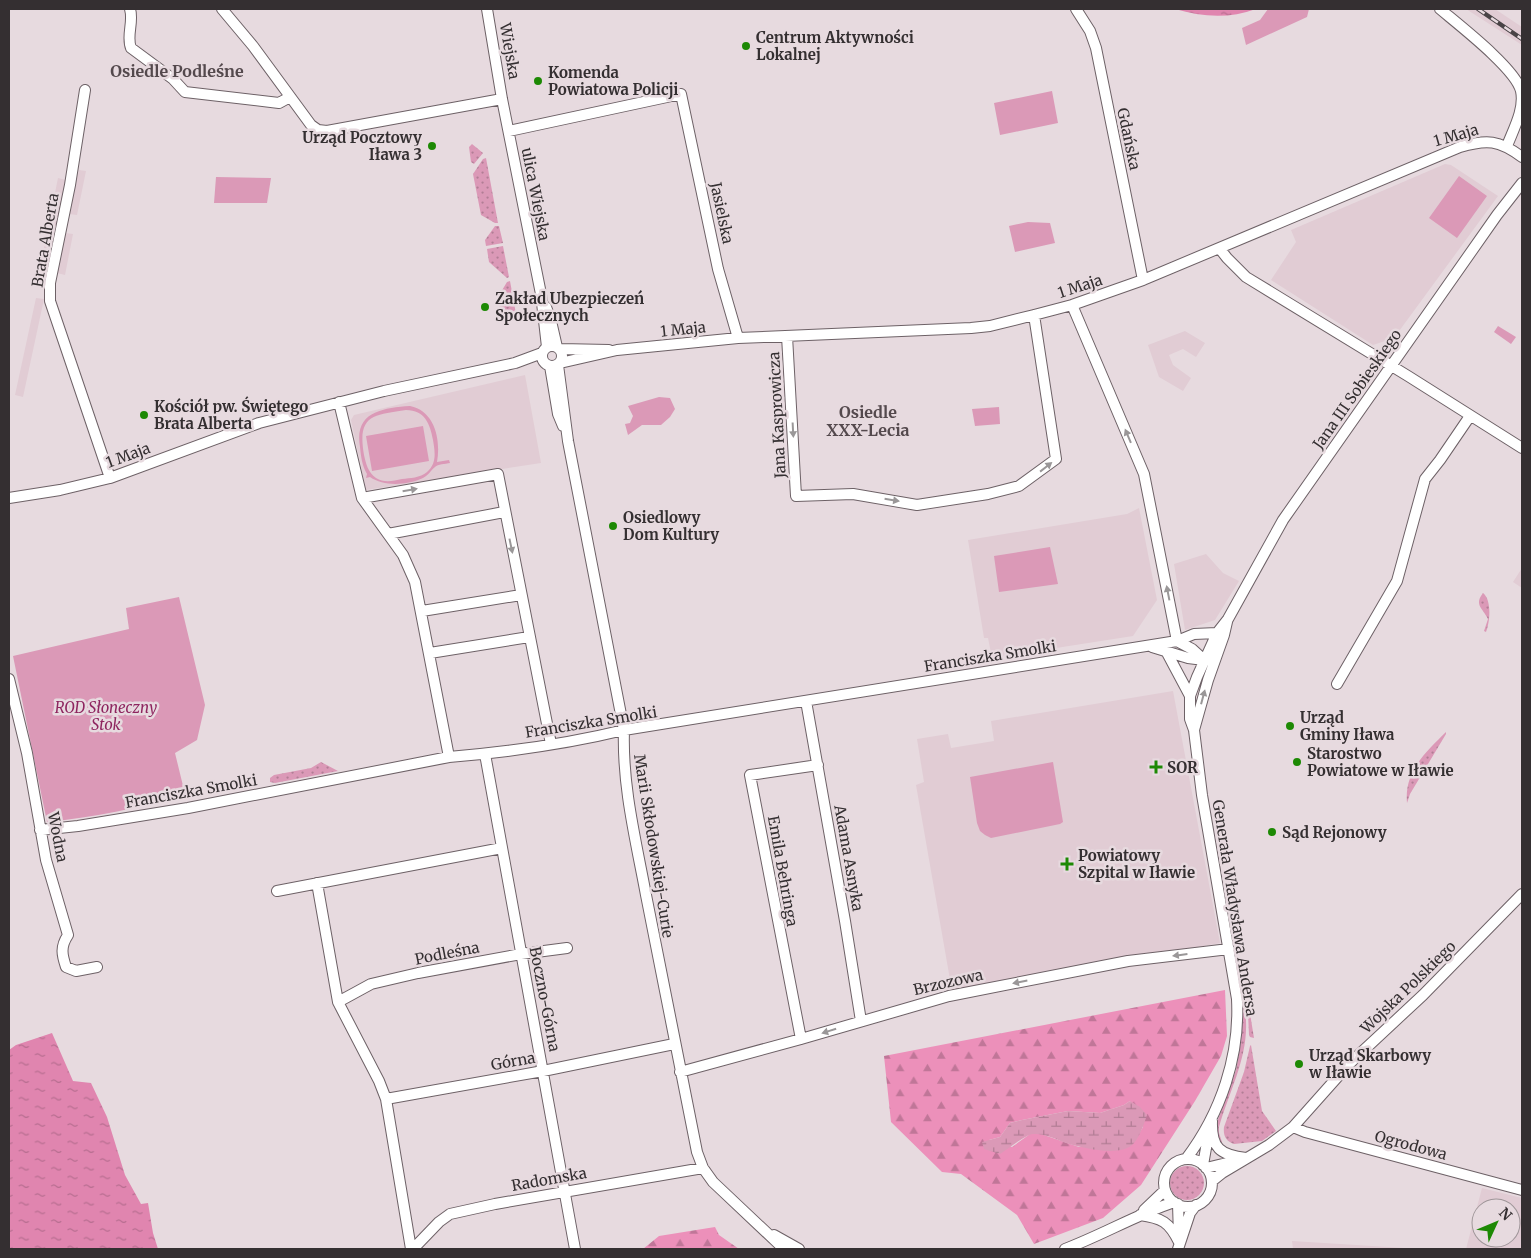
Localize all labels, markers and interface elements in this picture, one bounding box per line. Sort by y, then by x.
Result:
street label: Wiejska [496,20,524,81]
place label: Centrum Aktywności Lokalnej [756,28,914,64]
marker: Centrum Aktywności Lokalnej [740,40,752,52]
district label: Osiedle Podleśne [110,61,244,81]
place label: Komenda Powiatowa Policji [548,63,678,99]
marker: Komenda Powiatowa Policji [532,75,544,87]
street label: Gdańska [1113,106,1145,172]
street label: 1 Maja [1431,120,1481,150]
place label: Urząd Pocztowy Iława 3 [302,128,422,164]
marker: Urząd Pocztowy Iława 3 [426,140,438,152]
street label: ulica Wiejska [518,146,554,242]
street label: Jasielska [706,180,738,245]
street label: Brata Alberta [27,191,63,289]
street label: 1 Maja [1055,270,1105,302]
place label: Zakład Ubezpieczeń Społecznych [495,289,644,325]
marker: Zakład Ubezpieczeń Społecznych [479,301,491,313]
street label: 1 Maja [659,317,707,341]
street label: Jana III Sobieskiego [1308,325,1406,453]
street label: Jana Kasprowicza [764,351,790,480]
place label: Kościół pw. Świętego Brata Alberta [154,396,308,433]
district label: Osiedle XXX-Lecia [826,402,910,440]
marker: Kościół pw. Świętego Brata Alberta [138,409,150,421]
one-way arrow [789,423,797,439]
one-way arrow [1123,429,1131,444]
street label: 1 Maja [103,438,153,472]
one-way arrow [1040,461,1053,472]
one-way arrow [403,485,419,493]
one-way arrow [885,497,901,505]
place label: Osiedlowy Dom Kultury [623,508,719,544]
marker: Osiedlowy Dom Kultury [607,520,619,532]
one-way arrow [507,538,515,553]
one-way arrow [1164,586,1172,601]
street label: Franciszka Smolki [923,636,1058,676]
one-way arrow [1199,690,1207,705]
park label: ROD Słoneczny Stok [55,698,157,734]
street label: Franciszka Smolki [524,702,659,742]
place label: Urząd Gminy Iława [1300,708,1395,744]
marker: Urząd Gminy Iława [1284,720,1296,732]
place label: Starostwo Powiatowe w Iławie [1307,744,1454,780]
street label: Marii Skłodowskiej-Curie [630,753,678,939]
marker: Starostwo Powiatowe w Iławie [1291,756,1303,768]
place label: SOR [1167,758,1198,777]
marker: SOR [1149,760,1163,774]
street label: Franciszka Smolki [124,770,258,812]
street label: Generała Władysława Andersa [1208,798,1262,1018]
street label: Adama Asnyka [830,802,868,913]
street label: Wodna [44,809,72,864]
street label: Emila Behringa [764,814,802,928]
place label: Sąd Rejonowy [1282,823,1387,842]
marker: Sąd Rejonowy [1266,826,1278,838]
place label: Powiatowy Szpital w Iławie [1078,846,1195,882]
marker: Powiatowy Szpital w Iławie [1060,857,1074,871]
street label: Wojska Polskiego [1356,936,1460,1038]
street label: Podleśna [413,937,481,969]
street label: Boczno-Górna [525,945,565,1053]
one-way arrow [1172,951,1188,959]
street label: Brzozowa [911,965,985,999]
one-way arrow [1013,978,1028,986]
one-way arrow [822,1027,837,1035]
place label: Urząd Skarbowy w Iławie [1308,1046,1431,1082]
street label: Górna [489,1048,537,1074]
marker: Urząd Skarbowy w Iławie [1293,1058,1305,1070]
street label: Ogrodowa [1373,1126,1449,1164]
street label: Radomska [510,1163,588,1195]
north arrow [1471,1198,1521,1248]
text: N [1495,1204,1516,1224]

